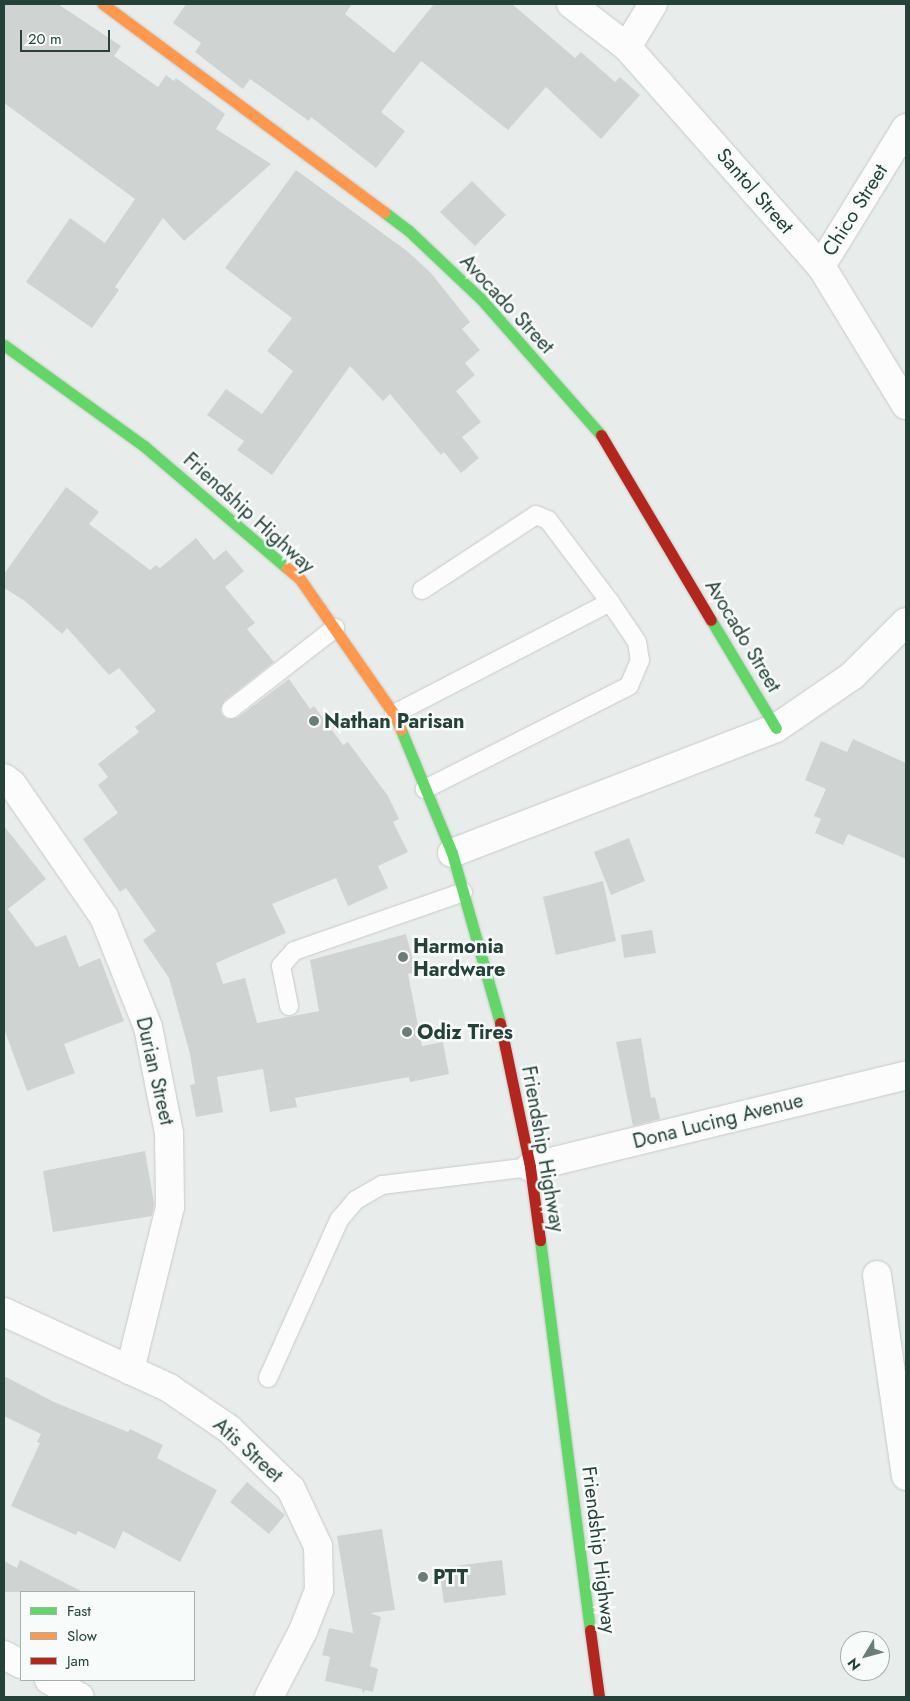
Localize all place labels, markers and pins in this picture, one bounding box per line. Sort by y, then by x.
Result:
place label: Nathan Parisan [324,709,464,733]
marker: Nathan Parisan [308,715,320,727]
place label: Harmonia Hardware [413,934,505,981]
marker: Harmonia Hardware [397,951,409,963]
place label: Odiz Tires [417,1020,513,1044]
marker: Odiz Tires [401,1026,413,1038]
place label: PTT [433,1565,468,1589]
marker: PTT [417,1571,429,1583]

